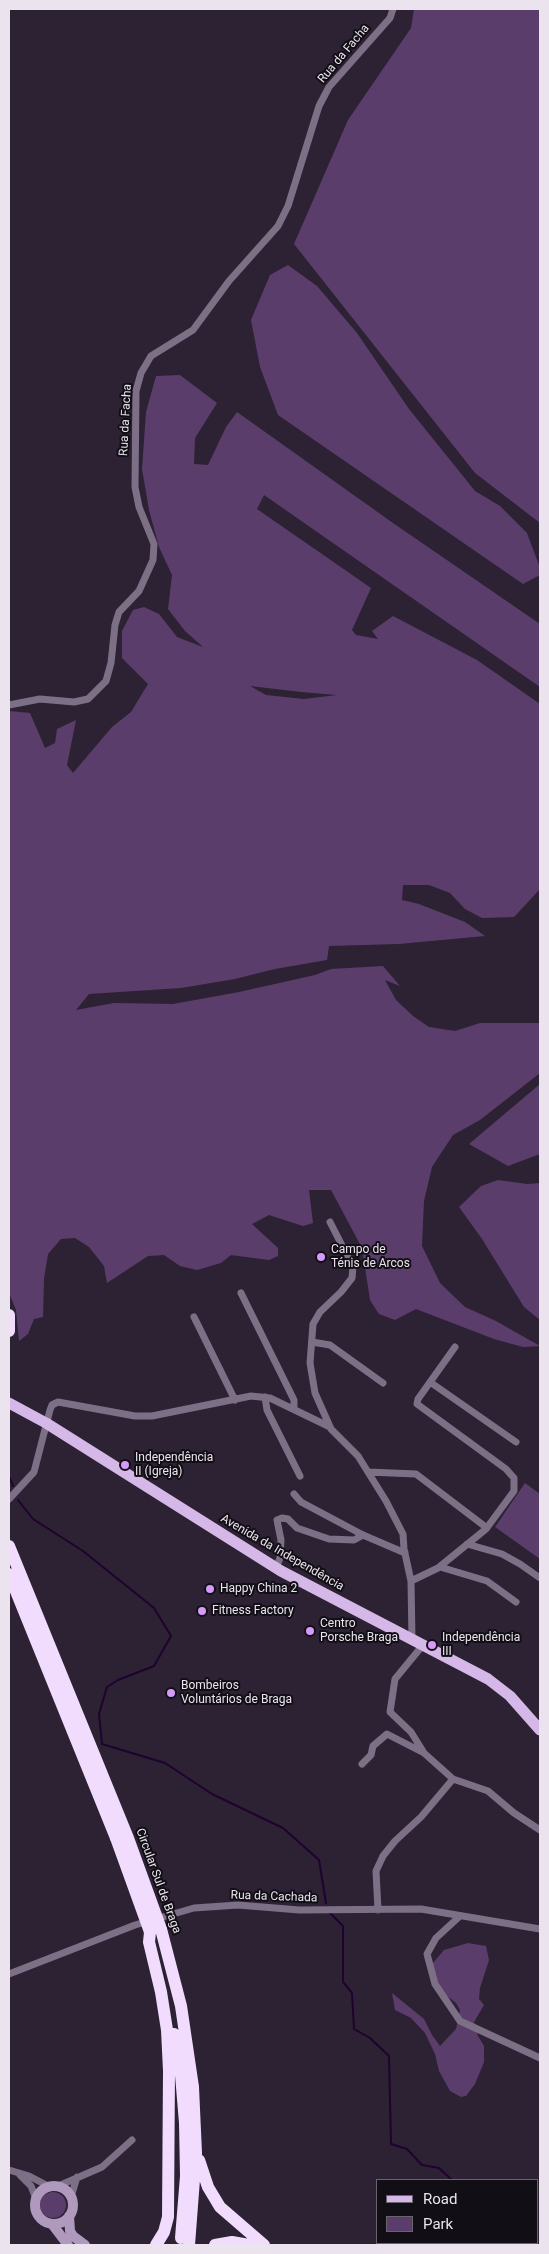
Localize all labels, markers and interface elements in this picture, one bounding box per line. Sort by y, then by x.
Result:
street label: Rua da Facha [315,22,373,86]
street label: Rua da Facha [117,384,135,456]
place label: Campo de Ténis de Arcos [331,1243,410,1271]
marker: Campo de Ténis de Arcos [315,1251,327,1263]
place label: Independência II (Igreja) [135,1451,213,1479]
marker: Independência II (Igreja) [119,1459,131,1471]
street label: Avenida da Independência [218,1512,346,1594]
place label: Happy China 2 [220,1582,297,1596]
marker: Happy China 2 [204,1583,216,1595]
place label: Fitness Factory [212,1604,294,1618]
marker: Fitness Factory [196,1605,208,1617]
place label: Centro Porsche Braga [320,1617,398,1645]
marker: Centro Porsche Braga [304,1625,316,1637]
place label: Independência III [442,1631,520,1659]
marker: Independência III [426,1639,438,1651]
place label: Bombeiros Voluntários de Braga [181,1679,292,1707]
marker: Bombeiros Voluntários de Braga [165,1687,177,1699]
street label: Circular Sul de Braga [132,1826,184,1936]
street label: Rua da Cachada [230,1888,318,1906]
legend [376,2179,539,2244]
text: Road [423,2190,457,2208]
text: Park [423,2215,453,2233]

